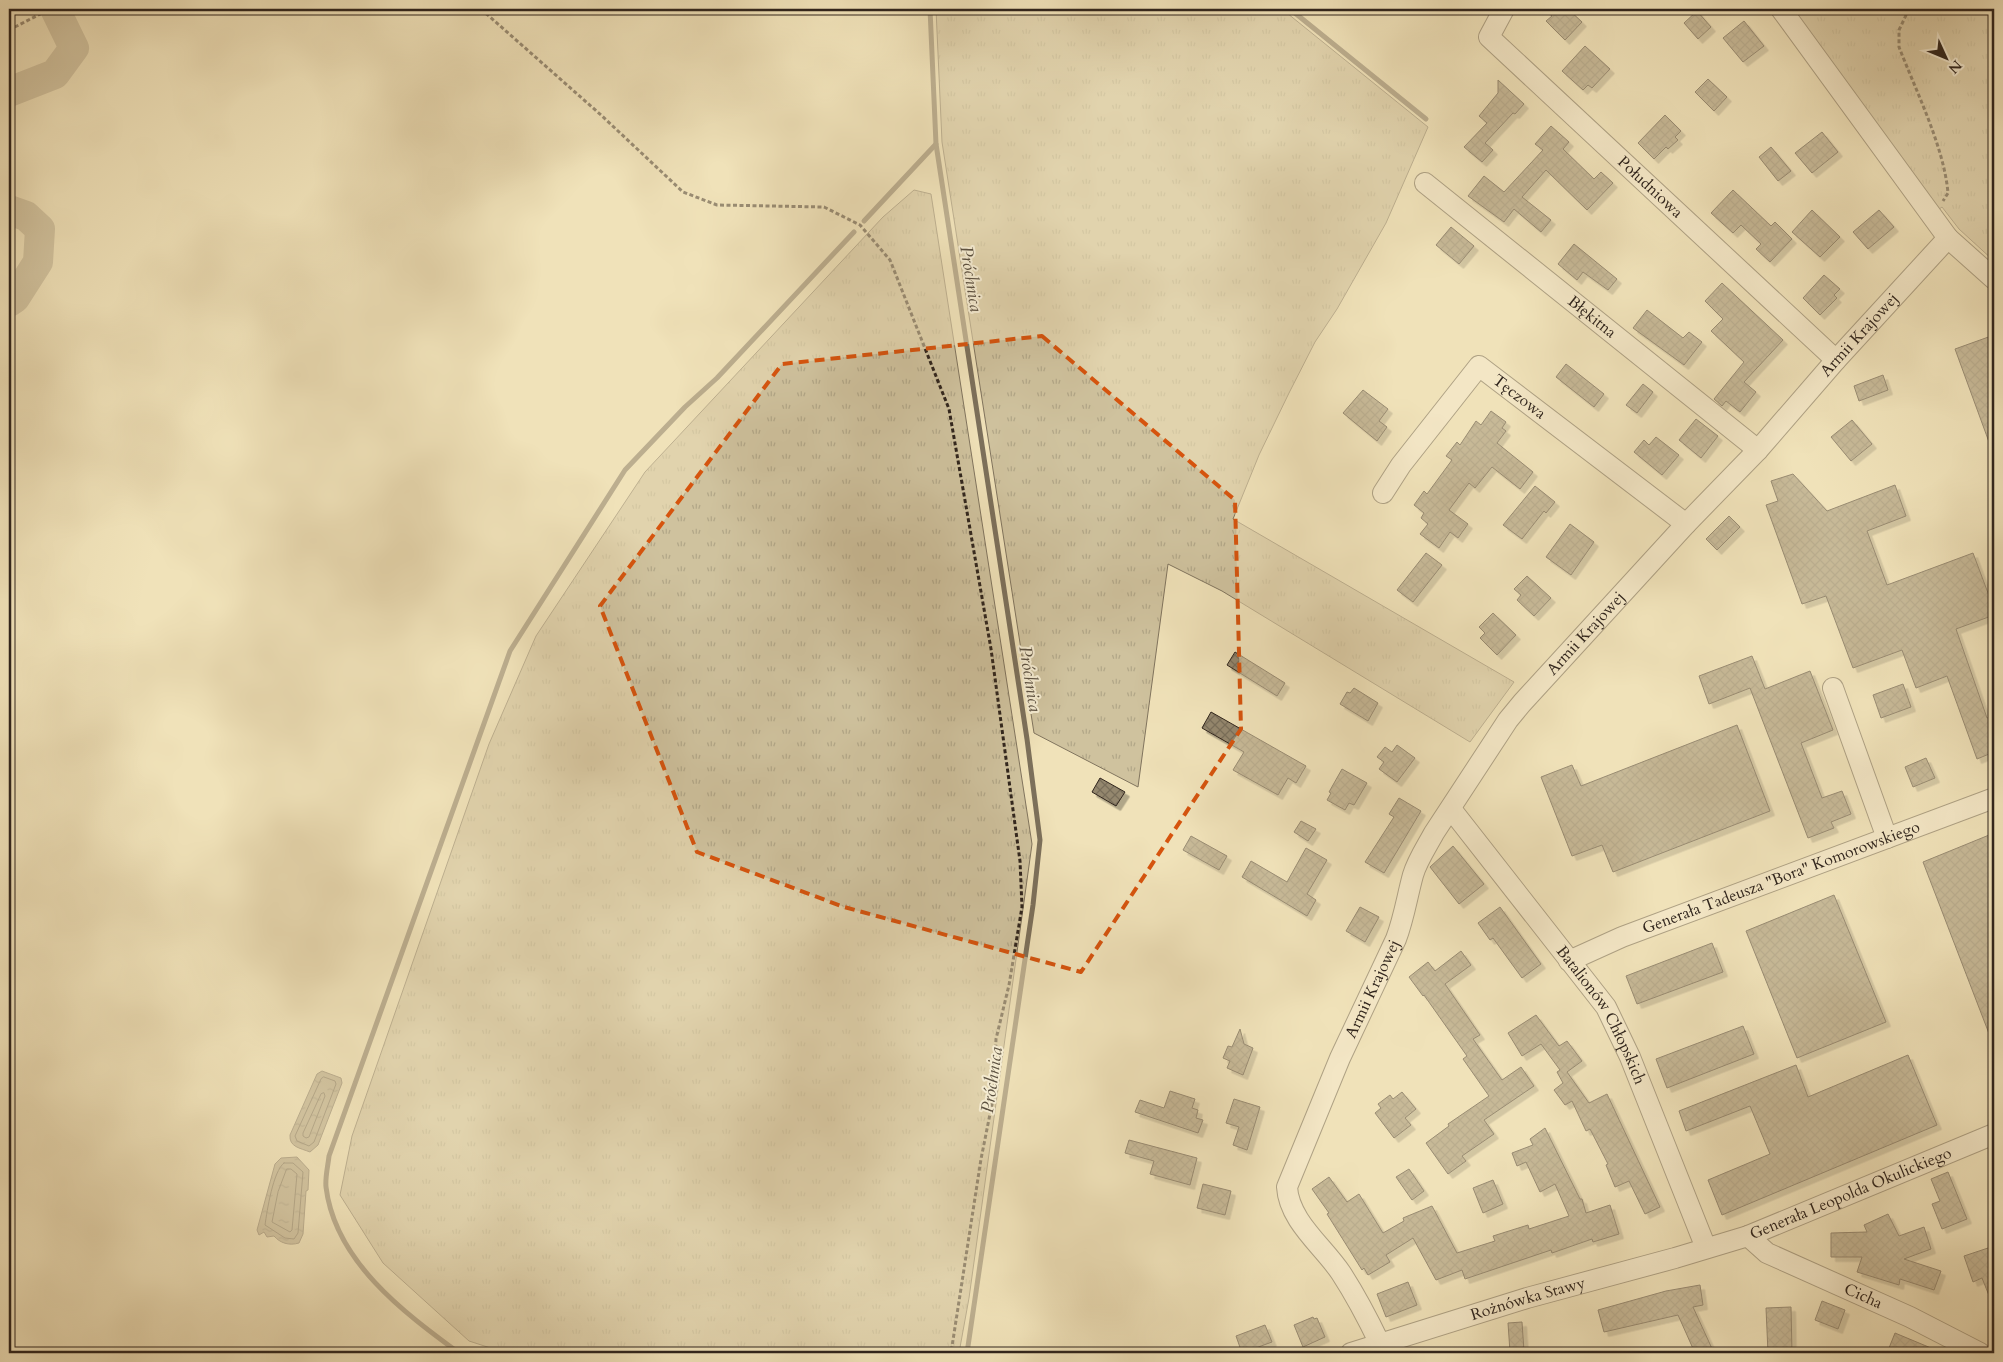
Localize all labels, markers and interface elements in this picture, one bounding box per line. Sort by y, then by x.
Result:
north arrow [1920,32,1970,82]
text: N [1944,56,1966,78]
street label: Południowa [1613,151,1688,223]
water label: Próchnica [953,244,989,314]
street label: Armii Krajowej [1815,288,1903,382]
street label: Błękitna [1563,291,1621,343]
street label: Tęczowa [1488,369,1551,424]
street label: Armii Krajowej [1542,587,1630,680]
water label: Próchnica [1012,644,1048,714]
street label: Generała Tadeusza "Bora" Komorowskiego [1639,816,1923,939]
street label: Armii Krajowej [1340,936,1405,1042]
street label: Batalionów Chłopskich [1551,941,1651,1088]
water label: Próchnica [975,1045,1009,1115]
street label: Generała Leopolda Okulickiego [1746,1142,1955,1245]
street label: Rożnówka Stawy [1468,1272,1588,1326]
street label: Cicha [1841,1278,1886,1314]

